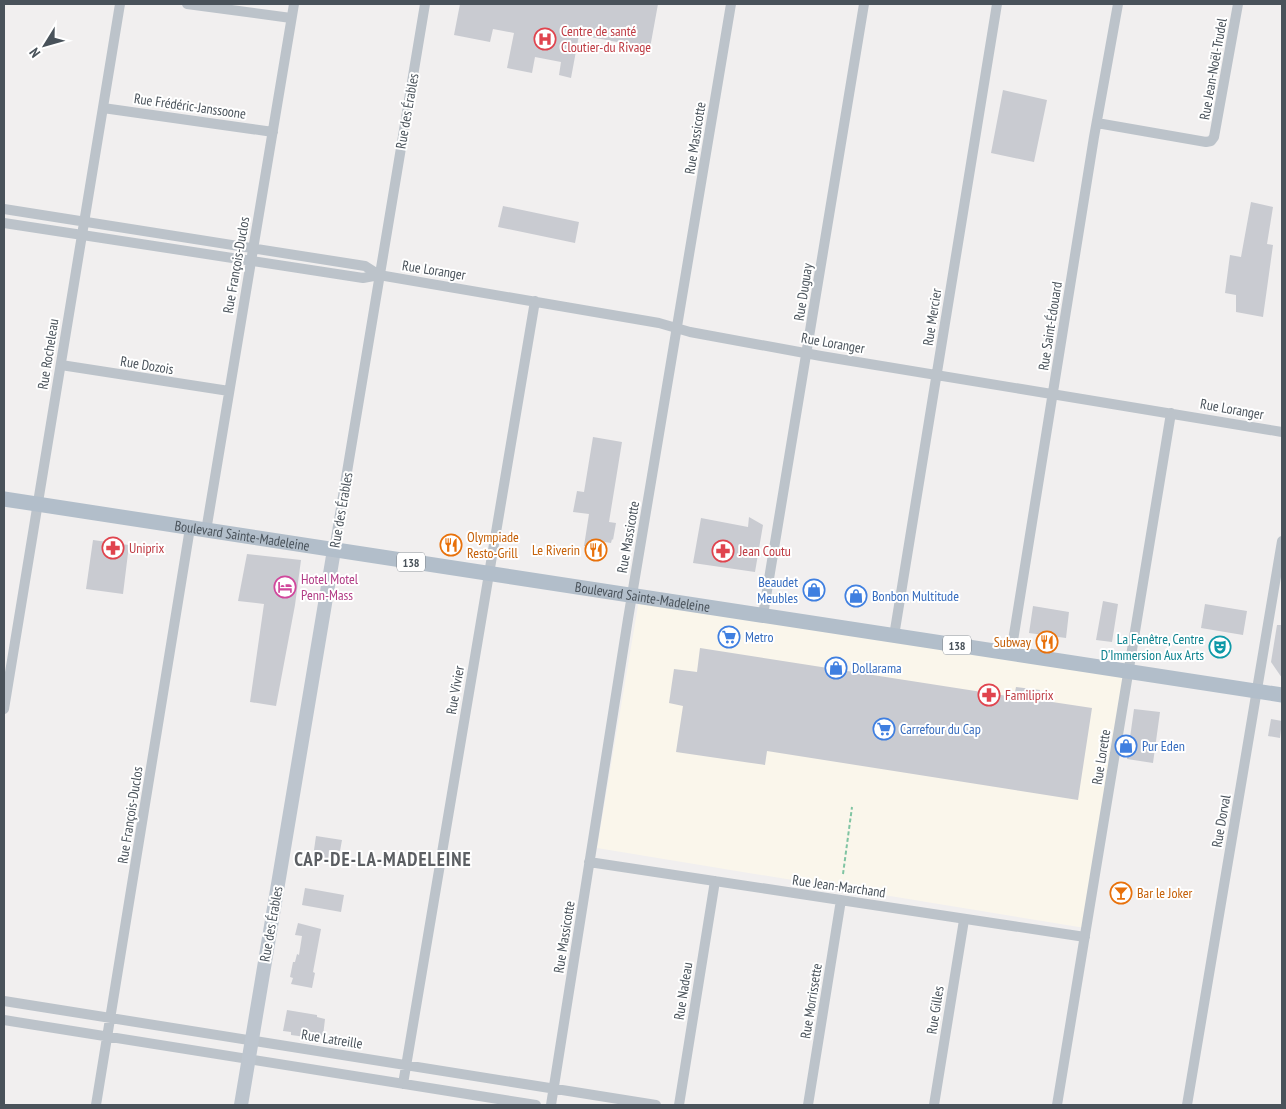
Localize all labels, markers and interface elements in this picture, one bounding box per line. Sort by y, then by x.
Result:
street label: Rue Jean-Noël-Trudel [1195,16,1231,121]
north arrow [20,20,70,70]
place label: Centre de santé Cloutier-du Rivage [561,22,651,56]
hospital icon: Centre de santé Cloutier-du Rivage [533,27,557,51]
text: N [25,44,44,61]
street label: Rue des Érables [392,72,423,150]
street label: Rue Frédéric-Janssoone [133,89,247,123]
street label: Rue Massicotte [680,100,710,175]
street label: Rue François-Duclos [219,215,253,315]
street label: Rue Loranger [401,256,467,284]
street label: Rue Duguay [790,261,817,322]
street label: Rue Saint-Édouard [1034,280,1066,372]
street label: Rue Mercier [919,287,945,347]
street label: Rue Rocheleau [34,317,62,391]
street label: Rue Loranger [800,329,866,357]
street label: Rue Dozois [119,352,175,378]
street label: Rue Loranger [1199,395,1265,423]
street label: Rue des Érables [326,471,357,549]
street label: Rue Massicotte [613,499,643,574]
street label: Boulevard Sainte-Madeleine [173,516,311,555]
place label: Olympiade Resto-Grill [467,528,519,562]
restaurant icon: Olympiade Resto-Grill [439,533,463,557]
pharmacy icon: Uniprix [101,536,125,560]
restaurant icon: Le Riverin [584,538,608,562]
place label: Uniprix [129,539,164,557]
pharmacy icon: Jean Coutu [711,539,735,563]
place label: Le Riverin [532,541,580,559]
place label: Jean Coutu [738,542,791,560]
road number: 138 [397,552,425,572]
place label: Hotel Motel Penn-Mass [301,570,359,604]
place label: Beaudet Meubles [757,573,798,607]
hotel icon: Hotel Motel Penn-Mass [273,575,297,599]
street label: Boulevard Sainte-Madeleine [574,578,711,616]
shop icon: Beaudet Meubles [802,578,826,602]
shop icon: Bonbon Multitude [844,584,868,608]
place label: Bonbon Multitude [872,587,959,605]
supermarket icon: Metro [717,625,741,649]
place label: Metro [745,628,773,646]
restaurant icon: Subway [1035,630,1059,654]
place label: La Fenêtre, Centre D'Immersion Aux Arts [1101,630,1204,664]
place label: Subway [994,633,1032,651]
theatre icon: La Fenêtre, Centre D'Immersion Aux Arts [1208,635,1232,659]
road number: 138 [943,636,971,654]
shop icon: Dollarama [824,656,848,680]
place label: Dollarama [852,659,902,677]
street label: Rue Vivier [442,664,468,716]
pharmacy icon: Familiprix [977,683,1001,707]
place label: Familiprix [1005,686,1054,704]
supermarket icon: Carrefour du Cap [872,717,896,741]
place label: Carrefour du Cap [900,720,981,738]
street label: Rue Lorette [1088,728,1114,786]
shop icon: Pur Eden [1114,734,1138,758]
place label: Pur Eden [1142,737,1185,755]
street label: Rue François-Duclos [113,765,147,865]
street label: Rue Dorval [1208,793,1235,849]
district label: CAP-DE-LA-MADELEINE [294,847,472,871]
street label: Rue Jean-Marchand [791,871,887,901]
bar icon: Bar le Joker [1109,881,1133,905]
place label: Bar le Joker [1137,884,1193,902]
street label: Rue des Érables [256,885,287,963]
street label: Rue Massicotte [549,899,579,974]
street label: Rue Nadeau [670,961,696,1021]
street label: Rue Morrissette [796,962,826,1040]
street label: Rue Gilles [922,984,948,1035]
street label: Rue Latreille [300,1025,364,1053]

